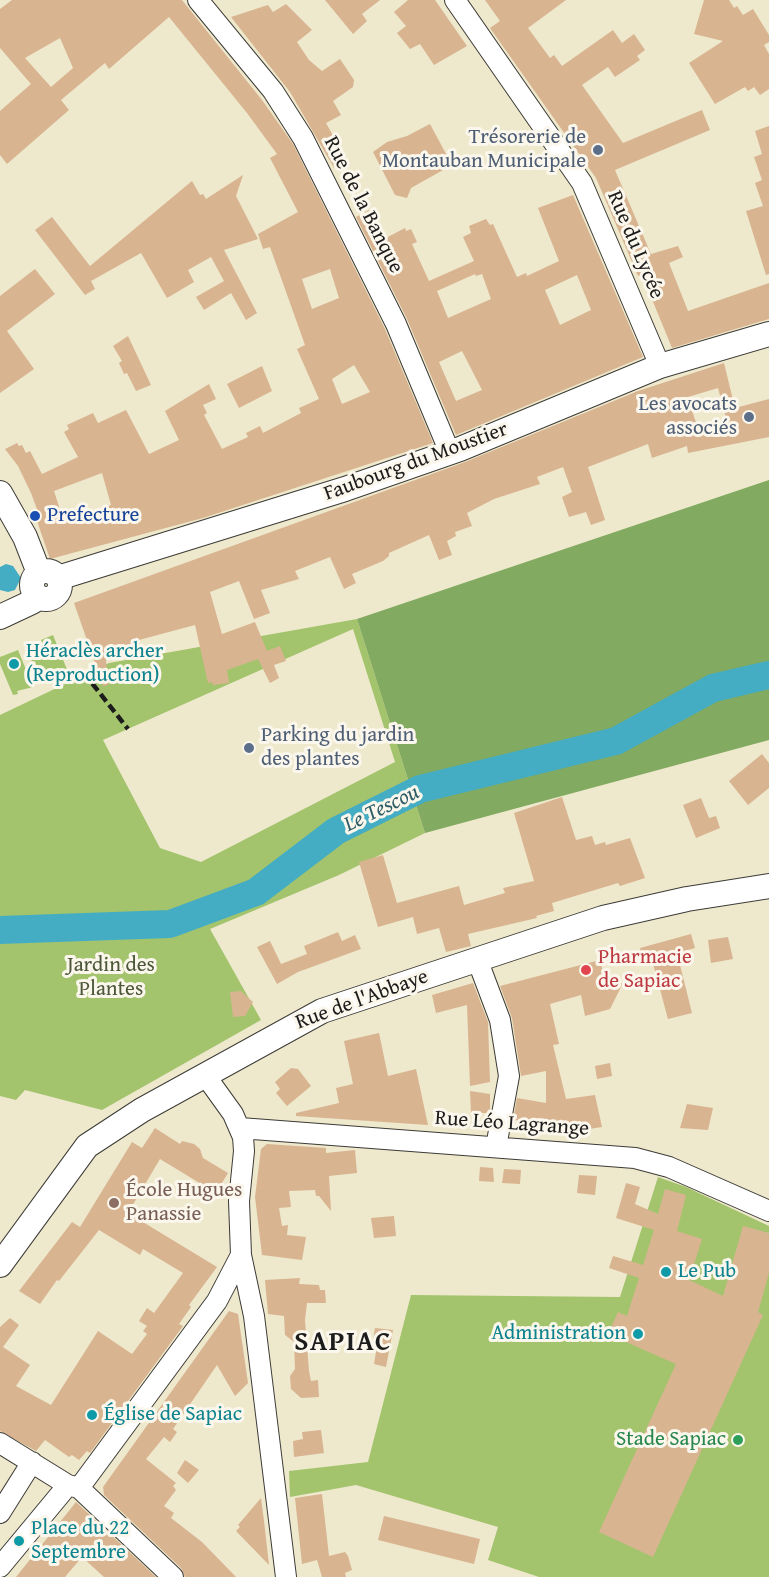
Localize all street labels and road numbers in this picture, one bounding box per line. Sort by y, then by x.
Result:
street label: Rue de la Banque [318,132,408,278]
street label: Rue du Lycée [601,187,669,303]
street label: Faubourg du Moustier [321,417,511,507]
street label: Rue de l'Abbaye [292,964,432,1036]
street label: Rue Léo Lagrange [434,1106,590,1142]

